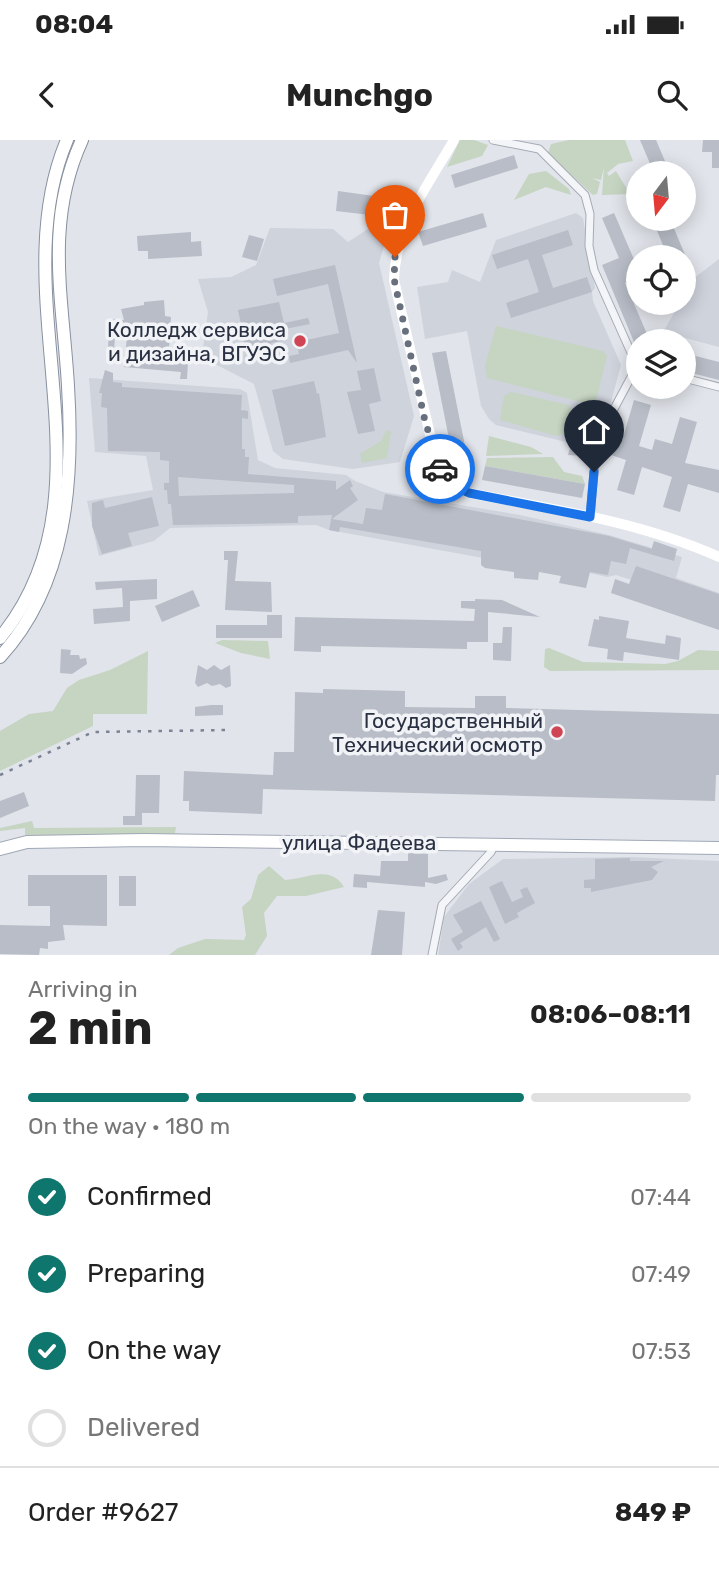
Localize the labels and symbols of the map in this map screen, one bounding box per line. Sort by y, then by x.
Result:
north arrow [626,161,696,231]
pin [365,185,425,257]
place label: Колледж сервиса и дизайна, ВГУЭС [107,317,286,366]
marker: Колледж сервиса и дизайна, ВГУЭС [292,333,308,349]
pin [564,400,624,472]
courier [405,434,475,504]
place label: Государственный Технический осмотр [332,708,543,757]
marker: Государственный Технический осмотр [549,724,565,740]
street label: улица Фадеева [282,830,436,855]

